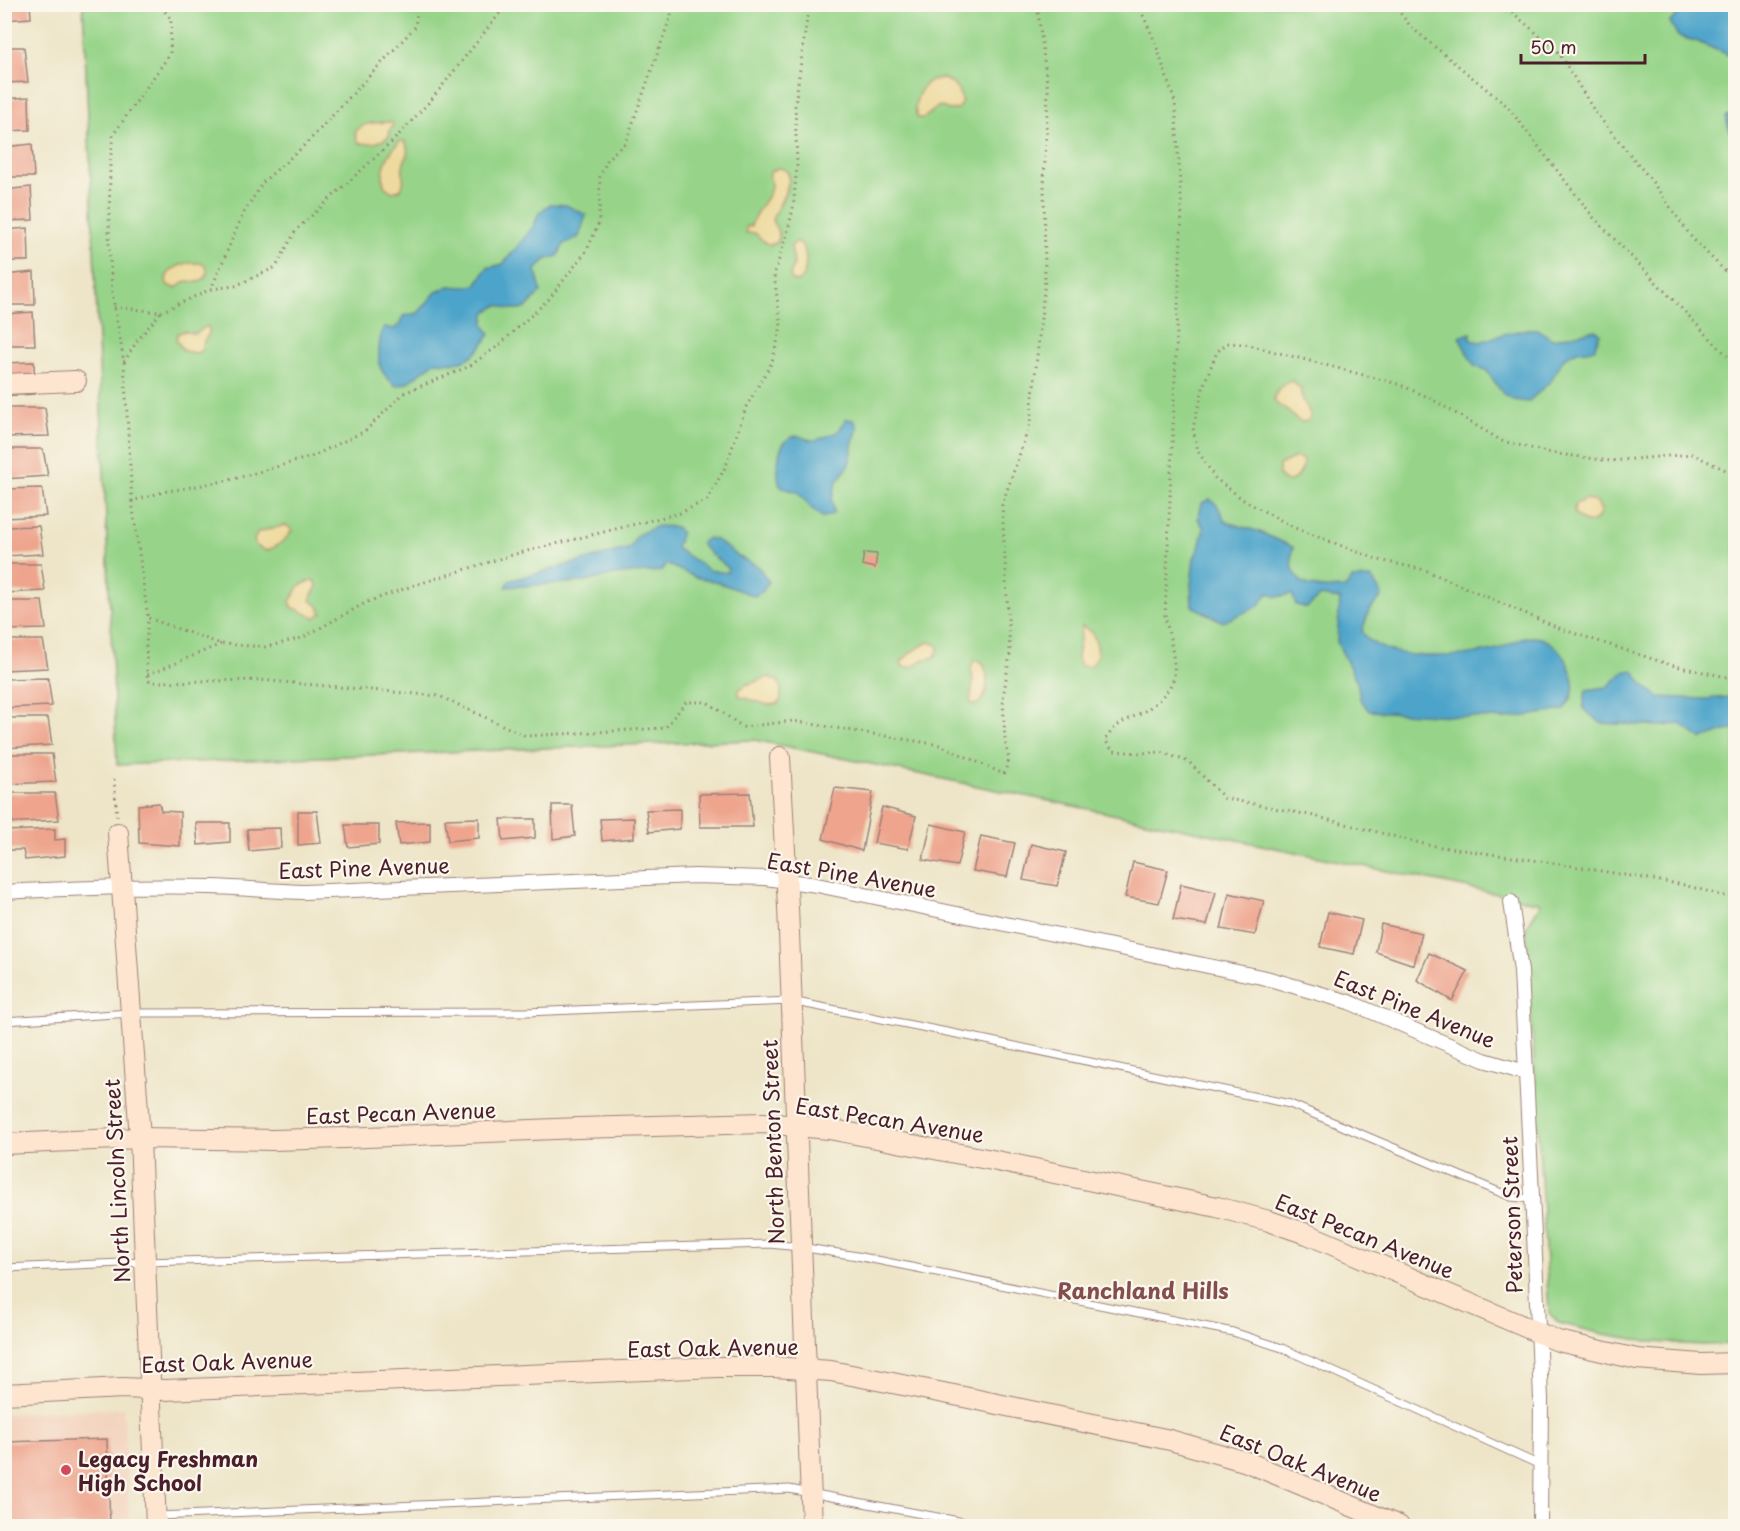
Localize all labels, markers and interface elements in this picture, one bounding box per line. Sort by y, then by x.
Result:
scale bar [1521,27,1646,65]
text: 50 m [1530,33,1577,60]
street label: East Pine Avenue [765,843,939,905]
street label: East Pine Avenue [278,848,450,886]
street label: East Pine Avenue [1330,961,1500,1055]
street label: North Benton Street [752,1039,792,1245]
street label: North Lincoln Street [95,1078,137,1284]
street label: East Pecan Avenue [794,1088,986,1150]
street label: East Pecan Avenue [305,1093,497,1131]
street label: Peterson Street [1492,1136,1530,1294]
street label: East Pecan Avenue [1271,1185,1459,1285]
district label: Ranchland Hills [1057,1273,1229,1306]
street label: East Oak Avenue [627,1330,799,1364]
street label: East Oak Avenue [141,1342,313,1380]
street label: East Oak Avenue [1215,1415,1387,1509]
place label: Legacy Freshman High School [78,1442,258,1498]
marker: Legacy Freshman High School [59,1463,73,1477]

